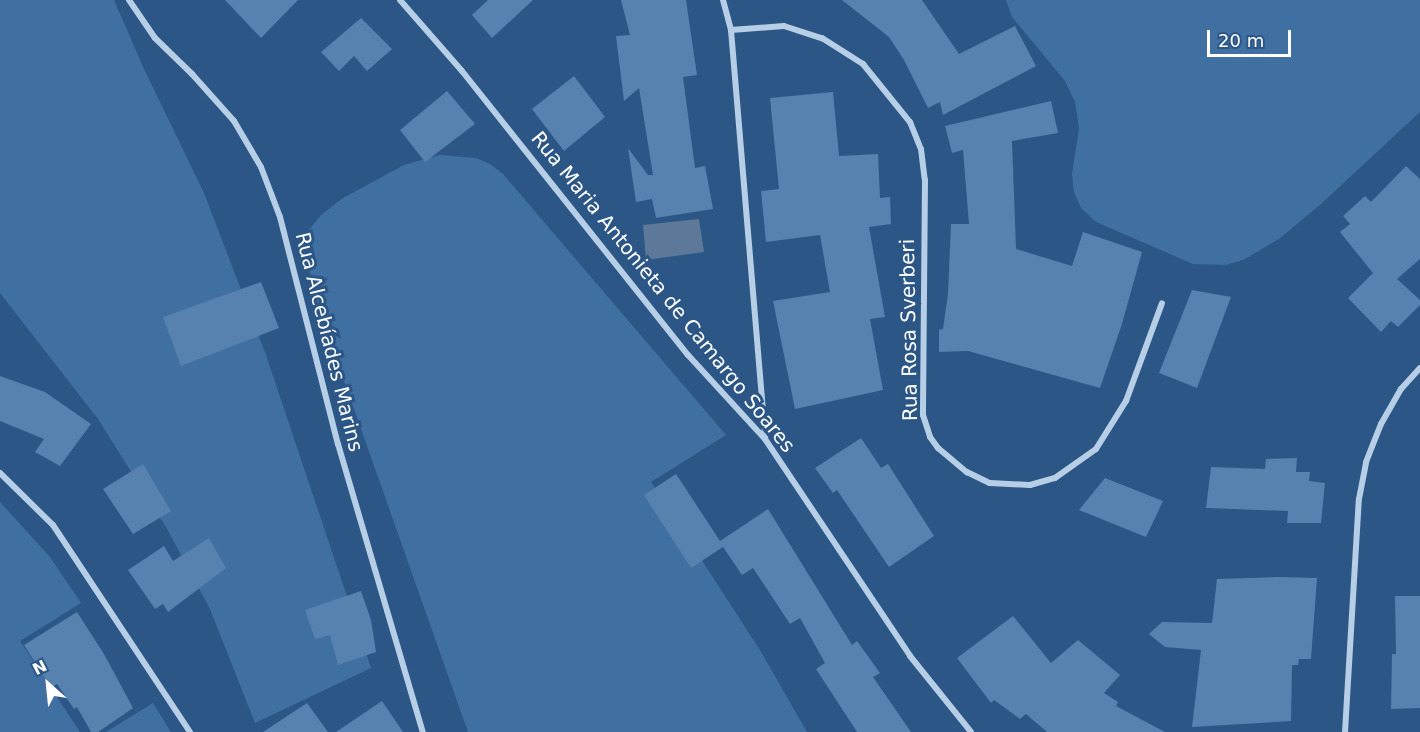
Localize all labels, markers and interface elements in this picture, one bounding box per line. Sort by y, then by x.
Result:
scale bar [1210,18,1294,56]
text: 20 m [1218,30,1264,51]
street label: Rua Maria Antonieta de Camargo Soares [526,127,800,457]
street label: Rua Alcebíades Marins [290,230,368,454]
street label: Rua Rosa Sverberi [895,239,923,421]
north arrow [18,654,78,714]
text: N [29,656,50,679]

